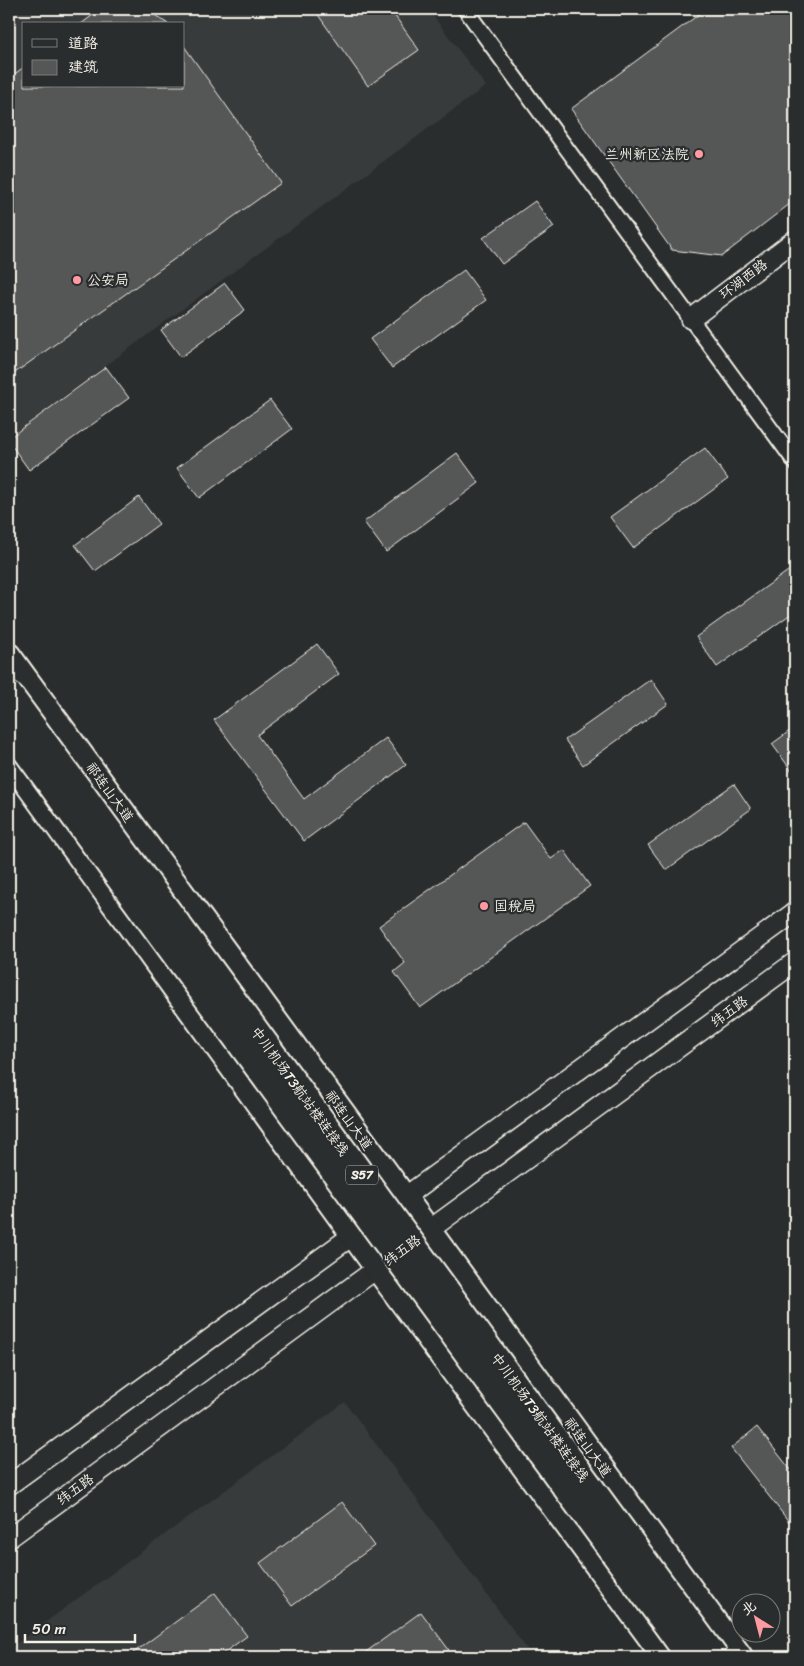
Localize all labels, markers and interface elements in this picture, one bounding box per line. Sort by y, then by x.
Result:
legend [22,22,185,88]
text: 道路 [68,30,98,56]
text: 建筑 [68,54,98,80]
place label: 兰州新区法院 [605,142,689,167]
marker: 兰州新区法院 [693,148,705,160]
street label: 环湖西路 [713,253,773,306]
place label: 公安局 [87,268,129,293]
marker: 公安局 [71,274,83,286]
street label: 祁连山大道 [79,757,140,828]
place label: 国税局 [494,894,536,919]
marker: 国税局 [478,900,490,912]
street label: 纬五路 [705,989,754,1034]
street label: 中川机场T3航站楼连接线 [244,1021,355,1162]
street label: 祁连山大道 [318,1085,379,1156]
road number: S57 [346,1166,378,1184]
street label: 纬五路 [378,1228,427,1273]
street label: 中川机场T3航站楼连接线 [484,1347,595,1488]
street label: 祁连山大道 [557,1412,618,1483]
street label: 纬五路 [51,1467,100,1512]
north arrow [732,1594,782,1644]
text: 北 [736,1594,762,1622]
scale bar [25,1611,135,1643]
text: 50 m [32,1616,67,1642]

